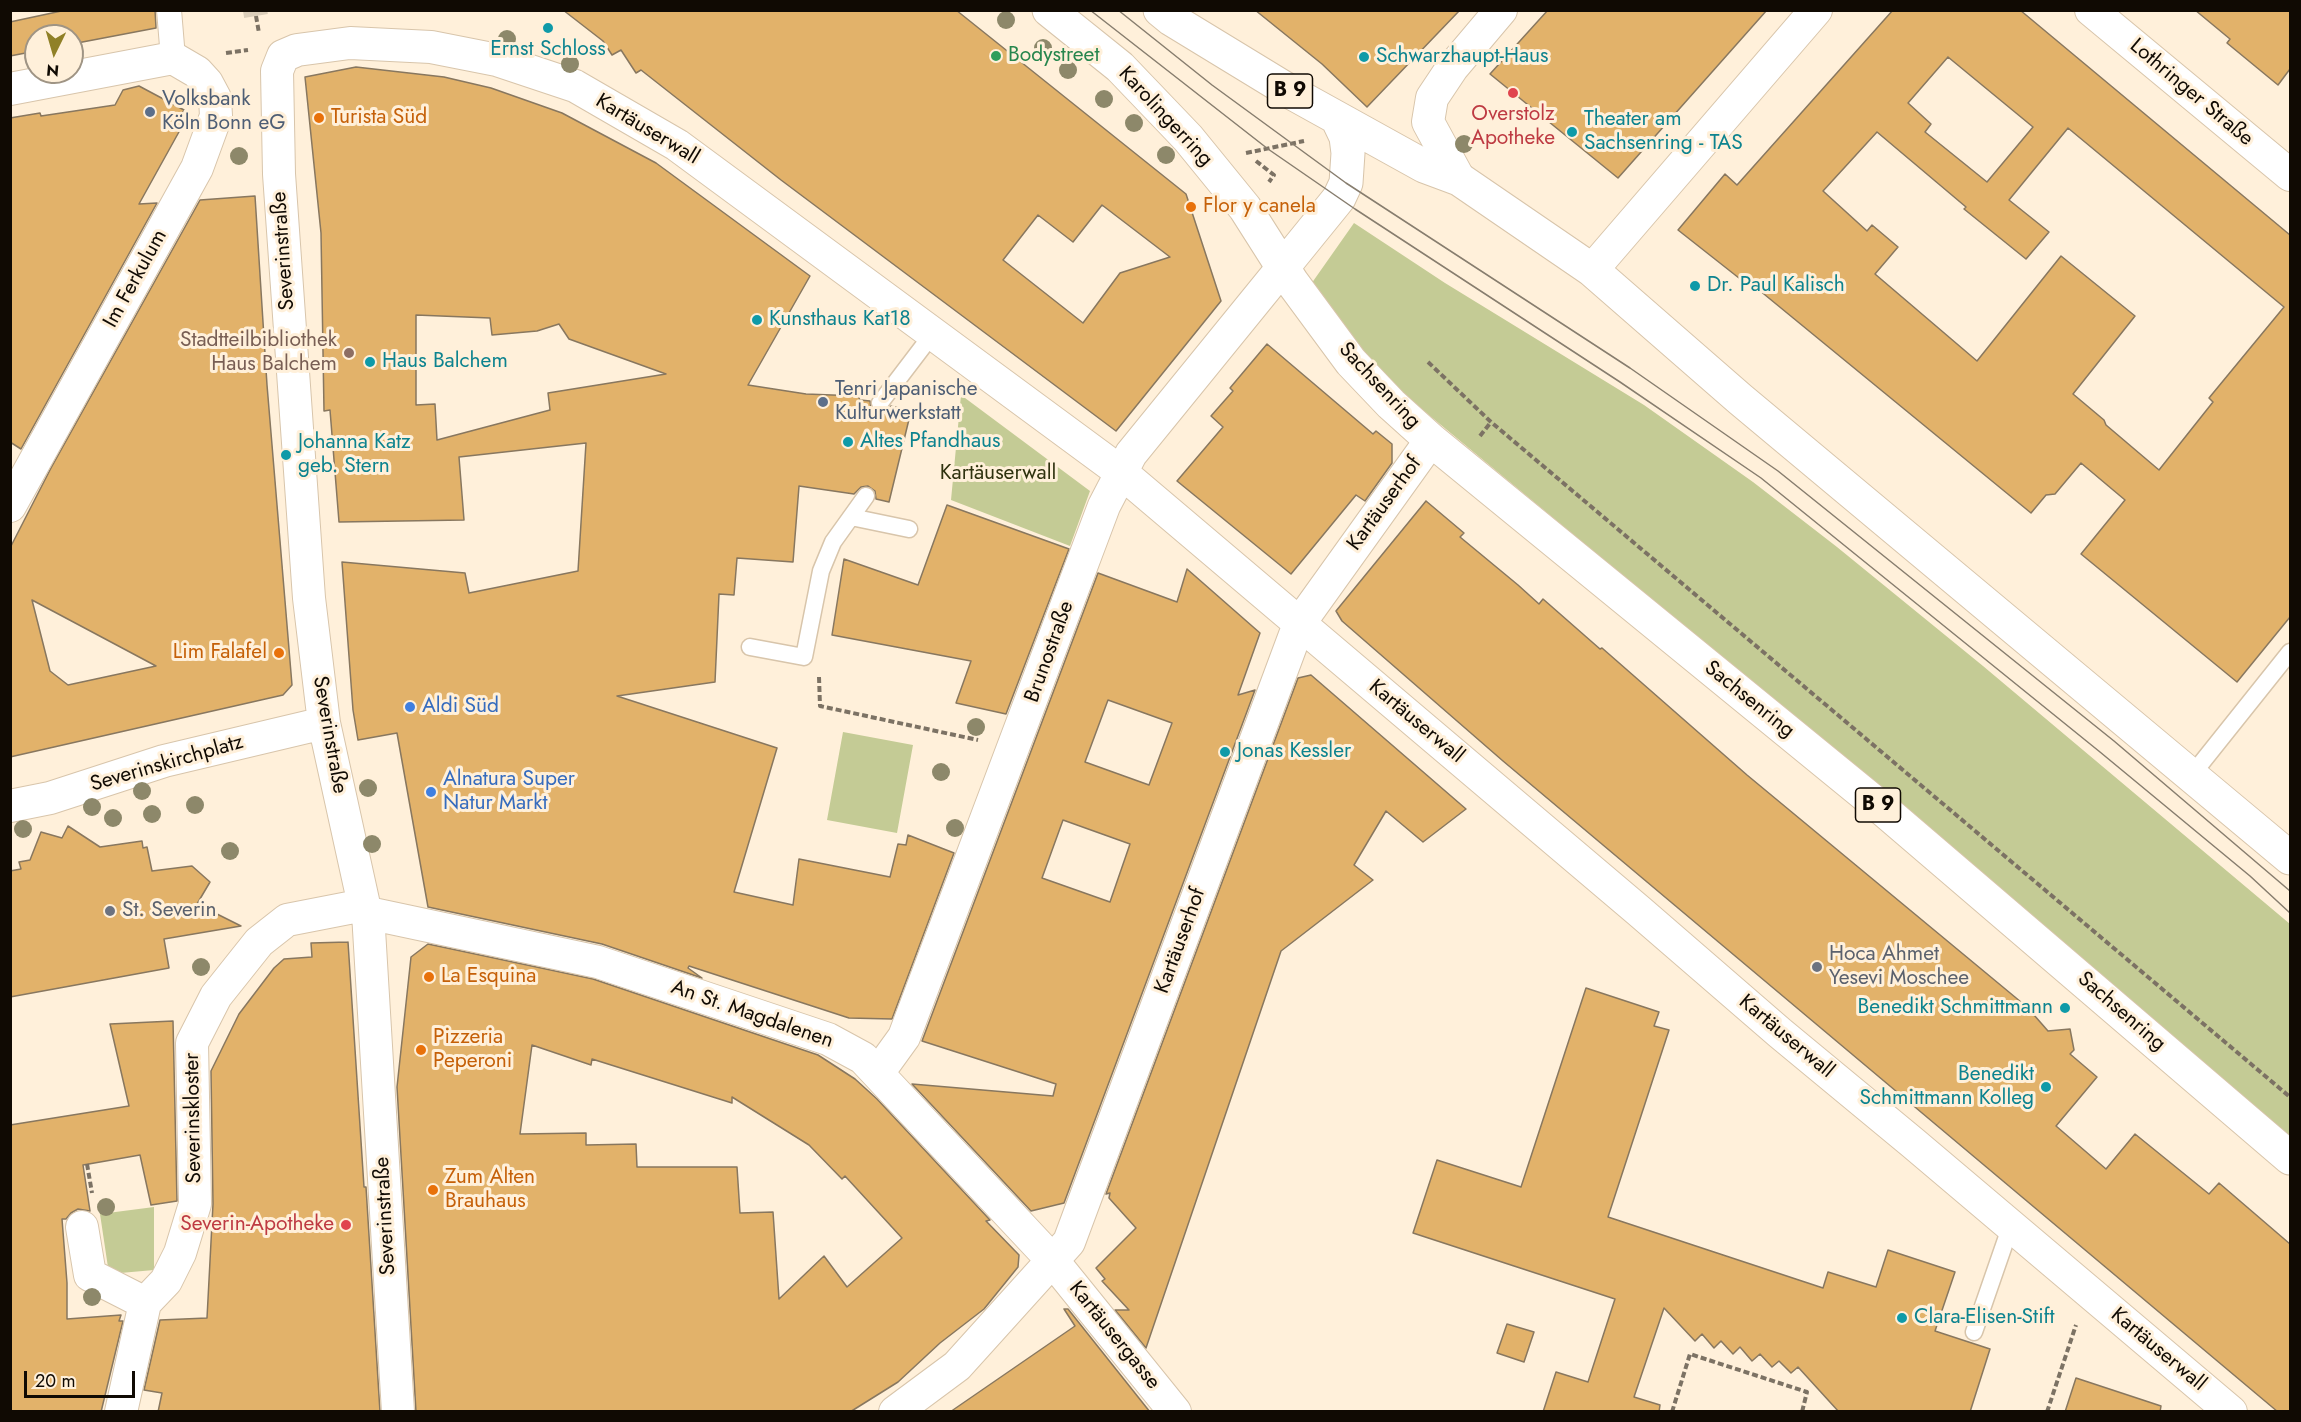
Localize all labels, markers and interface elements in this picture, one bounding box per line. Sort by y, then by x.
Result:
marker: Ernst Schloss [541,21,555,35]
north arrow [24,24,84,84]
street label: Lothringer Straße [2124,34,2258,152]
place label: Ernst Schloss [490,37,606,63]
place label: Bodystreet [1008,43,1099,69]
place label: Schwarzhaupt-Haus [1376,44,1549,70]
marker: Bodystreet [989,49,1003,63]
marker: Schwarzhaupt-Haus [1357,50,1371,64]
text: N [45,58,60,82]
street label: Karolingerring [1112,62,1218,172]
road number: B 9 [1268,74,1312,108]
marker: Overstolz Apotheke [1506,86,1520,100]
place label: Volksbank Köln Bonn eG [162,87,285,137]
street label: Kartäuserwall [591,89,703,171]
place label: Overstolz Apotheke [1471,102,1555,152]
marker: Volksbank Köln Bonn eG [143,105,157,119]
place label: Turista Süd [331,105,427,131]
place label: Theater am Sachsenring - TAS [1584,107,1743,157]
marker: Turista Süd [312,111,326,125]
marker: Theater am Sachsenring - TAS [1565,125,1579,139]
street label: Severinstraße [267,191,301,311]
place label: Flor y canela [1203,194,1316,220]
marker: Flor y canela [1184,200,1198,214]
street label: Im Ferkulum [99,226,173,332]
place label: Dr. Paul Kalisch [1707,273,1845,299]
marker: Dr. Paul Kalisch [1688,279,1702,293]
place label: Kunsthaus Kat18 [769,307,911,333]
marker: Kunsthaus Kat18 [750,313,764,327]
place label: Stadtteilbibliothek Haus Balchem [180,328,337,378]
street label: Sachsenring [1333,338,1425,434]
marker: Stadtteilbibliothek Haus Balchem [342,346,356,360]
place label: Haus Balchem [382,349,508,375]
marker: Haus Balchem [363,355,377,369]
place label: Tenri Japanische Kulturwerkstatt [835,377,978,427]
marker: Tenri Japanische Kulturwerkstatt [816,395,830,409]
place label: Altes Pfandhaus [860,429,1001,455]
place label: Johanna Katz geb. Stern [298,430,411,480]
marker: Altes Pfandhaus [841,435,855,449]
marker: Johanna Katz geb. Stern [279,448,293,462]
street label: Kartäuserhof [1342,452,1428,556]
park label: Kartäuserwall [940,461,1056,487]
street label: Brunostraße [1020,598,1080,706]
place label: Lim Falafel [173,640,267,666]
marker: Lim Falafel [272,646,286,660]
street label: Sachsenring [1699,656,1799,744]
street label: Severinstraße [306,674,352,796]
street label: Kartäuserwall [1363,675,1469,769]
place label: Aldi Süd [422,694,499,720]
marker: Aldi Süd [403,700,417,714]
street label: Severinskirchplatz [88,730,246,798]
place label: Jonas Kessler [1237,739,1351,765]
marker: Jonas Kessler [1218,745,1232,759]
place label: Alnatura Super Natur Markt [443,767,575,817]
marker: Alnatura Super Natur Markt [424,785,438,799]
road number: B 9 [1856,788,1900,822]
street label: Kartäuserhof [1150,885,1212,997]
place label: St. Severin [122,898,217,924]
marker: St. Severin [103,904,117,918]
place label: Hoca Ahmet Yesevi Moschee [1829,942,1969,992]
marker: Hoca Ahmet Yesevi Moschee [1810,960,1824,974]
place label: La Esquina [441,964,536,990]
street label: Sachsenring [2072,967,2170,1057]
marker: La Esquina [422,970,436,984]
street label: An St. Magdalenen [668,975,836,1055]
street label: Kartäuserwall [1733,990,1839,1084]
place label: Benedikt Schmittmann [1858,995,2053,1021]
marker: Benedikt Schmittmann [2058,1001,2072,1015]
place label: Pizzeria Peperoni [433,1025,512,1075]
marker: Pizzeria Peperoni [414,1043,428,1057]
street label: Severinskloster [180,1052,208,1184]
place label: Benedikt Schmittmann Kolleg [1860,1062,2034,1112]
marker: Benedikt Schmittmann Kolleg [2039,1080,2053,1094]
street label: Severinstraße [370,1156,402,1276]
place label: Zum Alten Brauhaus [445,1165,535,1215]
marker: Zum Alten Brauhaus [426,1183,440,1197]
place label: Severin-Apotheke [180,1212,334,1238]
marker: Severin-Apotheke [339,1218,353,1232]
street label: Kartäusergasse [1063,1277,1165,1395]
street label: Kartäuserwall [2105,1303,2211,1397]
place label: Clara-Elisen-Stift [1914,1305,2055,1331]
marker: Clara-Elisen-Stift [1895,1311,1909,1325]
scale bar [27,1359,138,1397]
text: 20 m [35,1368,75,1394]

